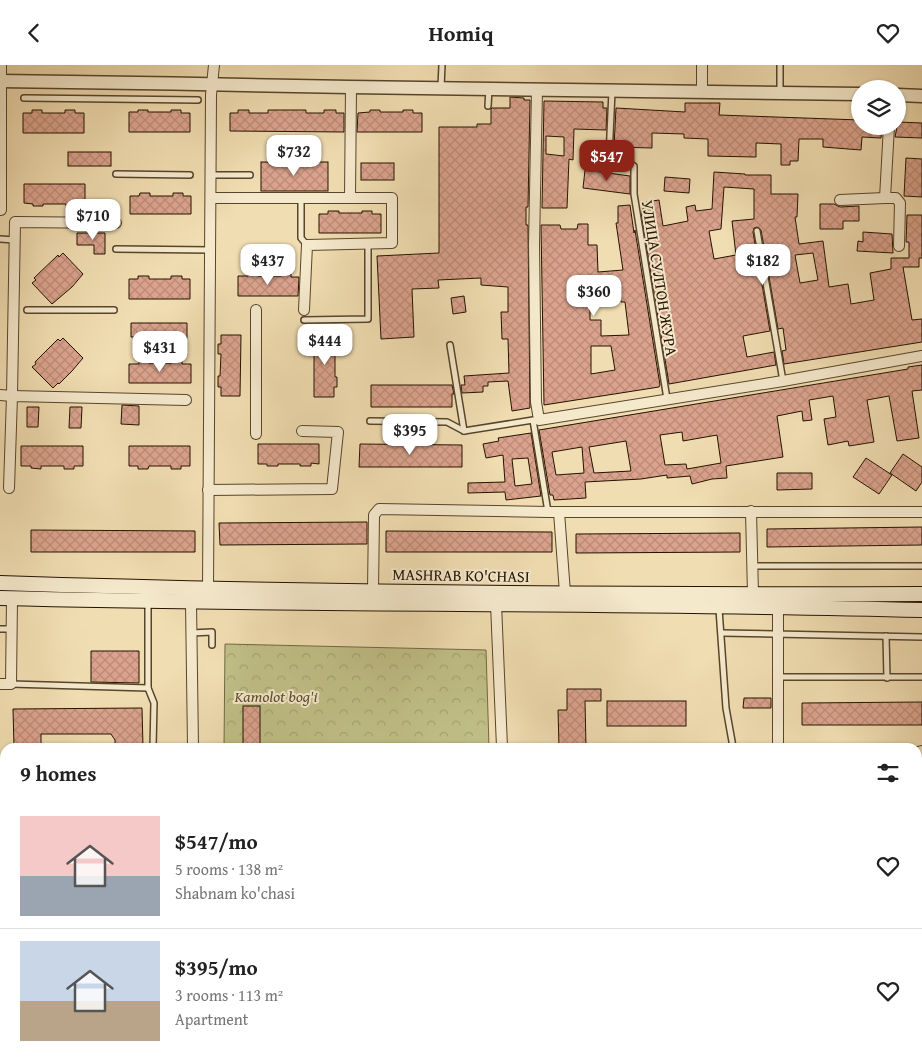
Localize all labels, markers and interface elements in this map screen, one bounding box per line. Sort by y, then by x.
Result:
text: Homiq [429,17,493,49]
icon: back [20,19,48,47]
icon: heart [874,19,902,47]
map controls [851,80,906,135]
button: layers [851,80,906,135]
pin: $732 [264,135,324,177]
text: $732 [277,139,311,163]
pin: $547 [577,139,637,182]
text: $547 [590,144,624,168]
street label: УЛИЦА СУЛТОН ЖУРА [636,198,684,358]
pin: $710 [63,199,123,241]
text: $710 [76,203,110,227]
pin: $437 [238,243,298,286]
pin: $182 [733,243,793,286]
text: $437 [251,248,285,272]
text: $182 [746,248,780,272]
pin: $360 [564,275,624,317]
text: $360 [577,279,611,303]
pin: $444 [295,323,355,366]
text: $444 [308,328,342,352]
pin: $431 [130,331,190,373]
text: $431 [143,335,177,359]
pin: $395 [380,413,440,456]
text: $395 [393,418,427,442]
street label: MASHRAB KO'CHASI [392,562,530,588]
park label: Kamolot bog'i [233,684,318,708]
text: 9 homes [20,758,96,789]
icon: filters [874,759,902,787]
text: $547/mo [175,826,258,857]
icon: home [60,836,120,896]
icon: heart [874,852,902,880]
text: 5 rooms · 138 m² [175,857,283,881]
text: Shabnam ko'chasi [175,881,295,905]
text: $395/mo [175,952,258,983]
icon: home [60,961,120,1021]
icon: heart [874,977,902,1005]
text: 3 rooms · 113 m² [175,983,283,1007]
text: Apartment [175,1007,248,1031]

